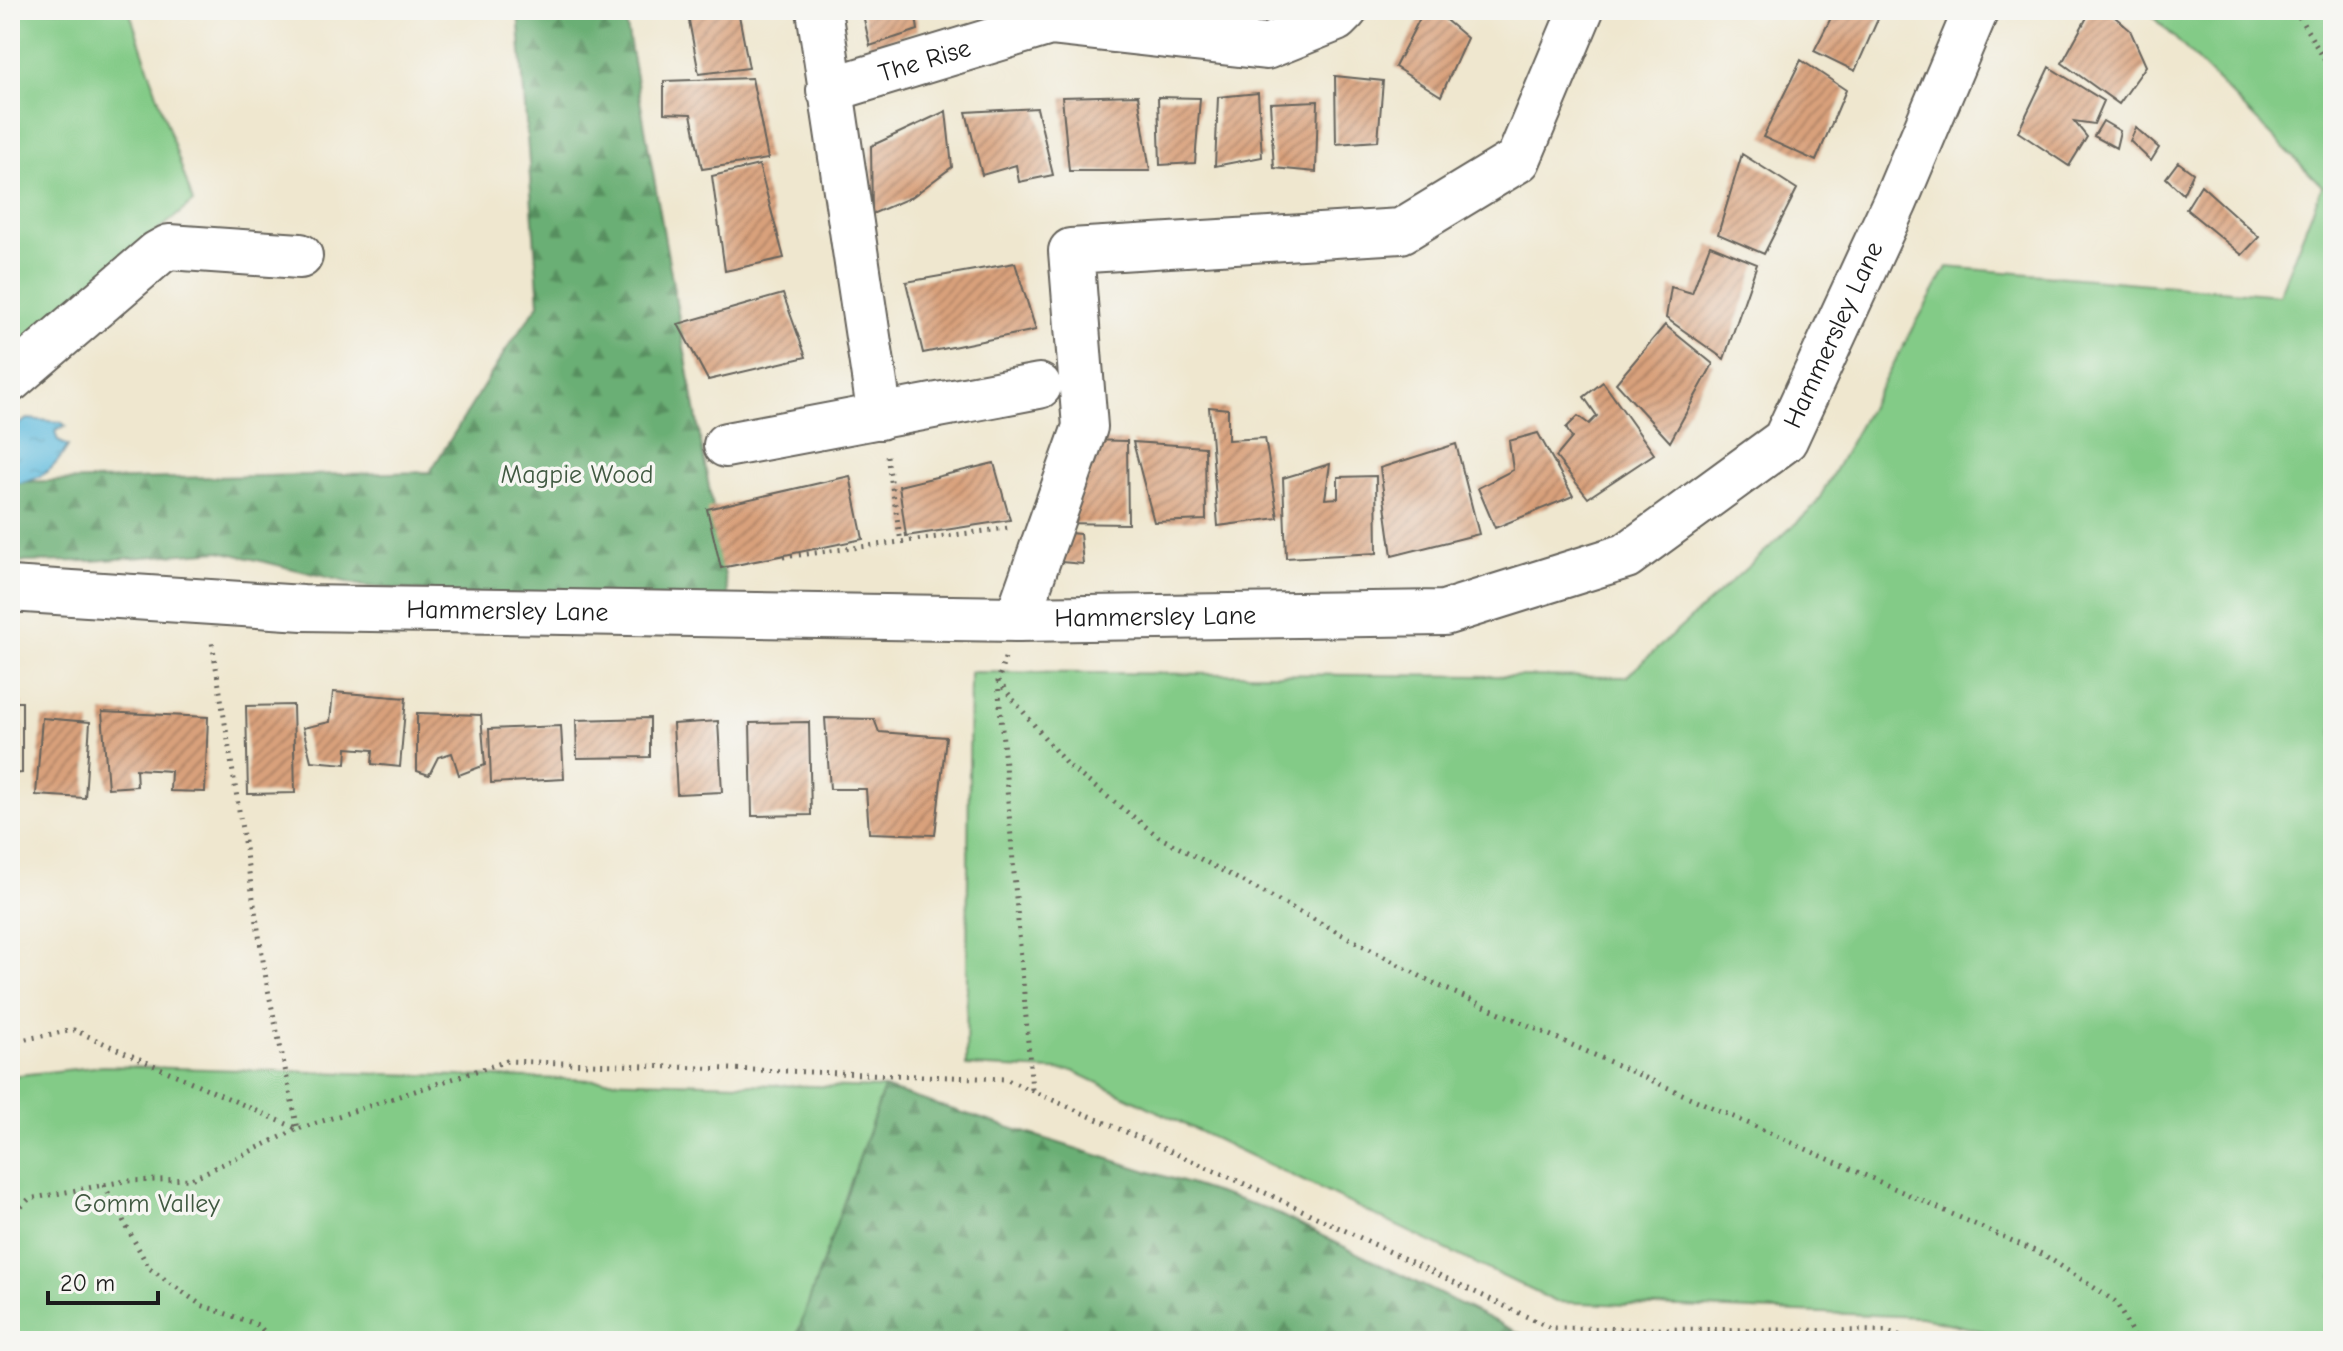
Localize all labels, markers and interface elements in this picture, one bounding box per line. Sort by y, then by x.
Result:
street label: The Rise [875,33,974,89]
street label: Hammersley Lane [1778,237,1890,433]
park label: Magpie Wood [500,460,654,490]
street label: Hammersley Lane [406,595,609,628]
street label: Hammersley Lane [1054,601,1256,633]
park label: Gomm Valley [74,1189,220,1219]
scale bar [48,1255,158,1305]
text: 20 m [60,1269,115,1297]

